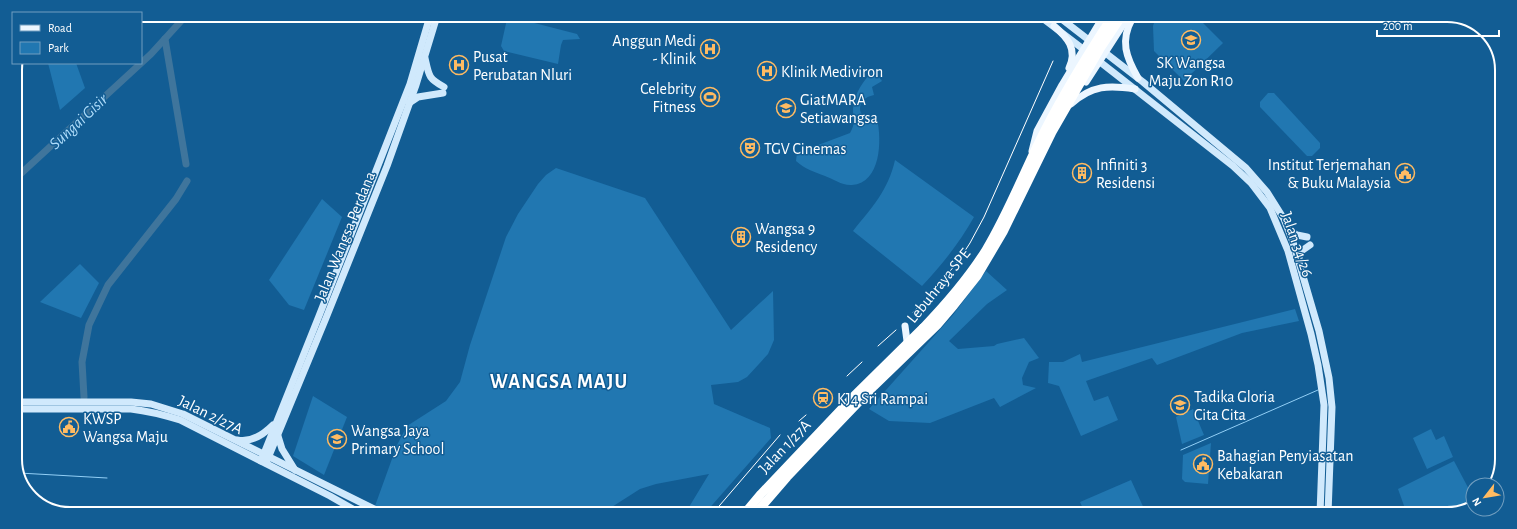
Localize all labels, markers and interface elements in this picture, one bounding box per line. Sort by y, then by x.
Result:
legend [12,12,142,64]
scale bar [1377,12,1499,38]
text: 200 m [1383,20,1413,32]
text: Road [48,22,72,34]
school or university icon: SK Wangsa Maju Zon R10 [1180,29,1202,51]
place label: Anggun Medi - Klinik [612,33,697,67]
hospital icon: Anggun Medi - Klinik [699,38,721,60]
text: Park [48,42,69,54]
place label: Pusat Perubatan Nluri [473,49,572,83]
hospital icon: Pusat Perubatan Nluri [448,54,470,76]
place label: SK Wangsa Maju Zon R10 [1149,55,1233,90]
hospital icon: Klinik Mediviron [756,60,778,82]
place label: Klinik Mediviron [781,64,883,80]
place label: Celebrity Fitness [640,81,696,115]
sports icon: Celebrity Fitness [699,86,721,108]
water label: Sungai Gisir [46,90,111,152]
place label: GiatMARA Setiawangsa [800,92,878,126]
school or university icon: GiatMARA Setiawangsa [775,97,797,119]
theatre icon: TGV Cinemas [739,137,761,159]
place label: TGV Cinemas [764,141,846,157]
place label: Infiniti 3 Residensi [1096,157,1155,191]
place label: Institut Terjemahan & Buku Malaysia [1268,157,1391,192]
building icon: Infiniti 3 Residensi [1071,162,1093,184]
public building icon: Institut Terjemahan & Buku Malaysia [1394,162,1416,184]
street label: Jalan Wangsa Perdana [312,169,378,303]
street label: Jalan 34/26 [1278,210,1316,279]
place label: Wangsa 9 Residency [755,221,818,256]
building icon: Wangsa 9 Residency [730,226,752,248]
street label: Lebuhraya SPE [904,245,974,327]
district label: WANGSA MAJU [490,372,628,392]
station icon: KJ4 Sri Rampai [812,387,834,409]
place label: Tadika Gloria Cita Cita [1194,389,1275,423]
place label: KJ4 Sri Rampai [837,391,928,407]
street label: Jalan 2/27A [176,393,245,437]
school or university icon: Tadika Gloria Cita Cita [1169,394,1191,416]
place label: KWSP Wangsa Maju [83,411,168,446]
public building icon: KWSP Wangsa Maju [58,416,80,438]
street label: Jalan 1/27A [756,417,814,477]
place label: Wangsa Jaya Primary School [351,423,444,458]
school or university icon: Wangsa Jaya Primary School [326,428,348,450]
place label: Bahagian Penyiasatan Kebakaran [1217,448,1353,482]
public building icon: Bahagian Penyiasatan Kebakaran [1192,453,1214,475]
north arrow [1465,477,1505,517]
text: N [1470,496,1484,508]

